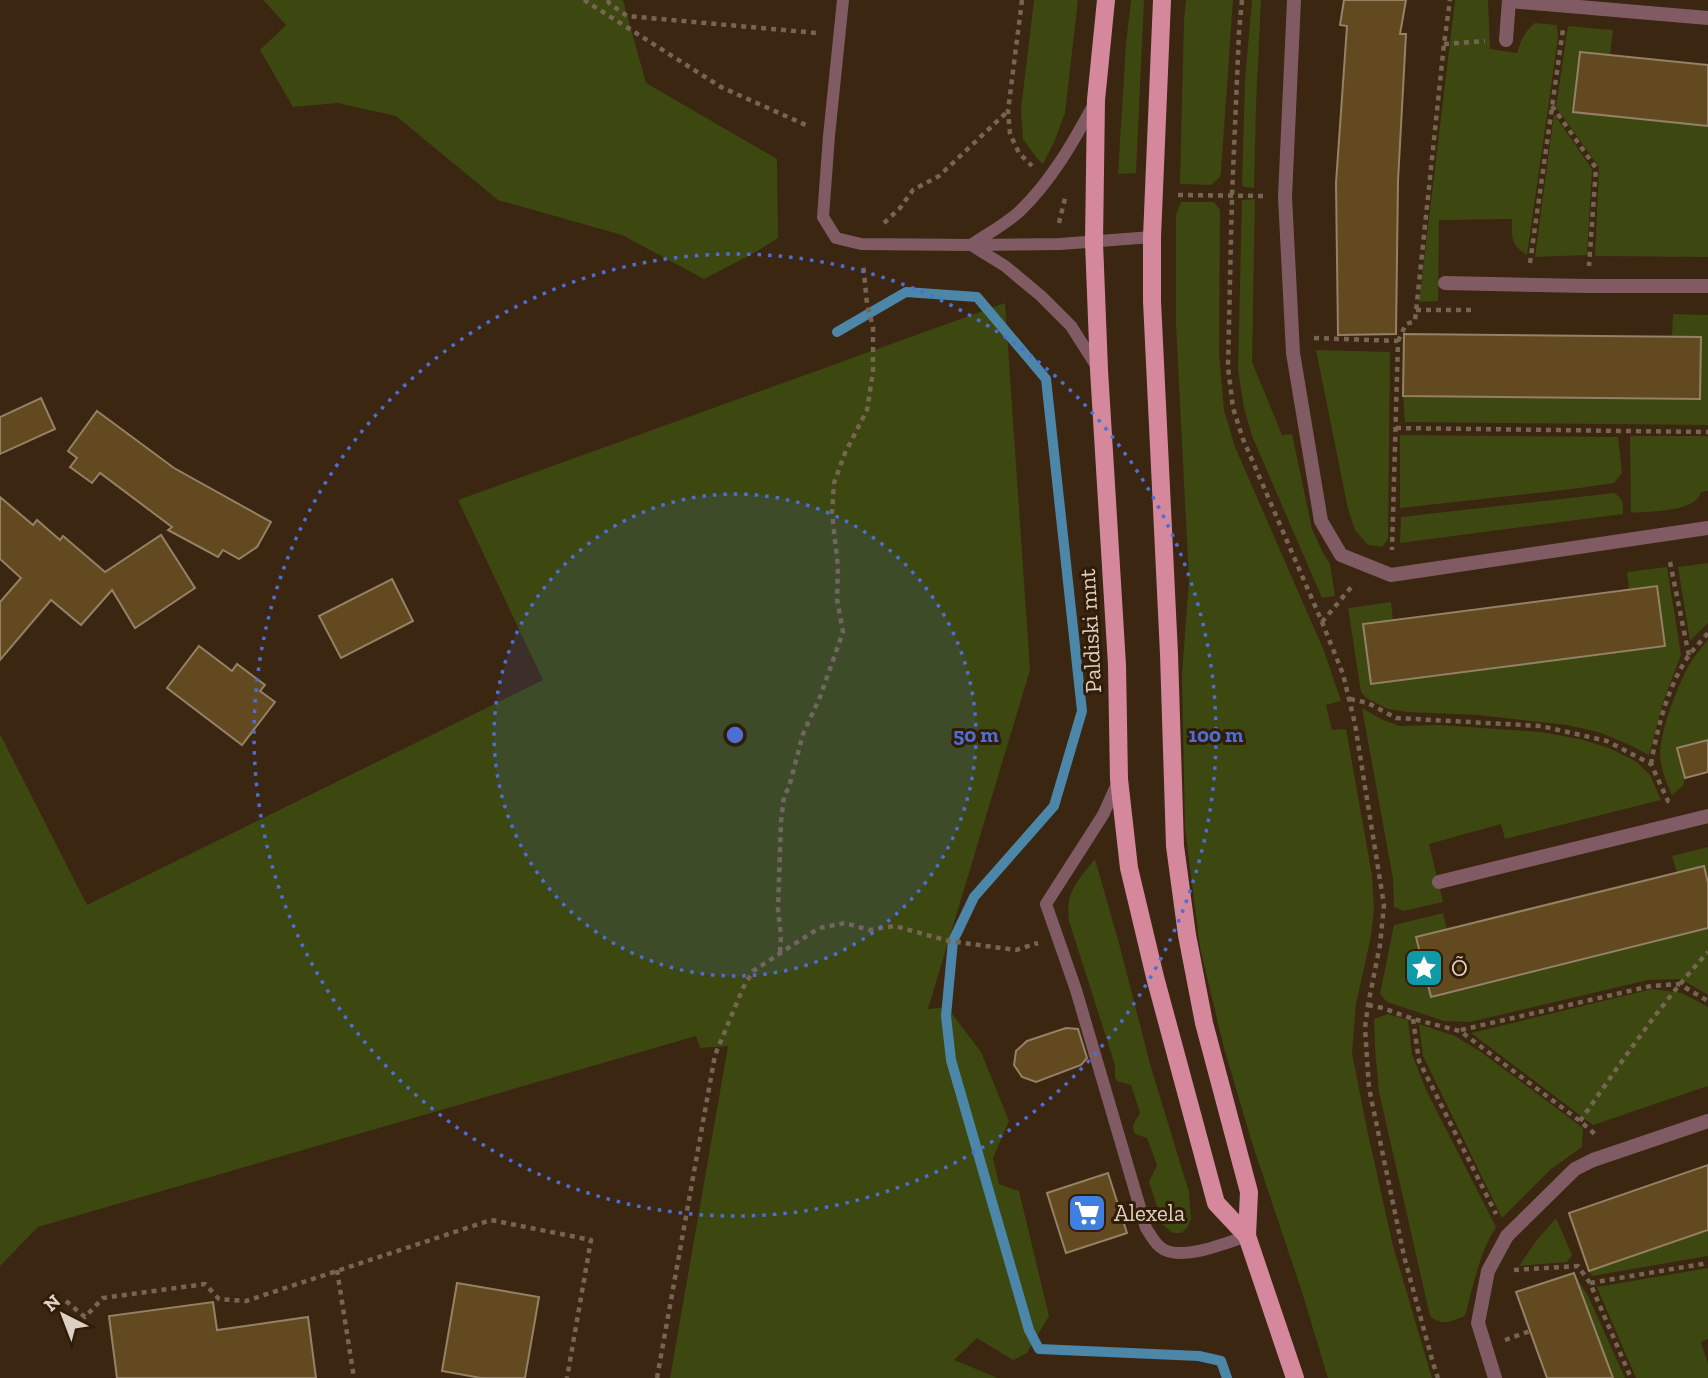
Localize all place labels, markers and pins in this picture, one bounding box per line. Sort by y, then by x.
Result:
centre of rings [723,723,747,747]
place icon: Õ [1403,947,1445,989]
place label: Õ [1451,954,1468,982]
supermarket icon: Alexela [1066,1192,1108,1234]
place label: Alexela [1114,1199,1185,1227]

